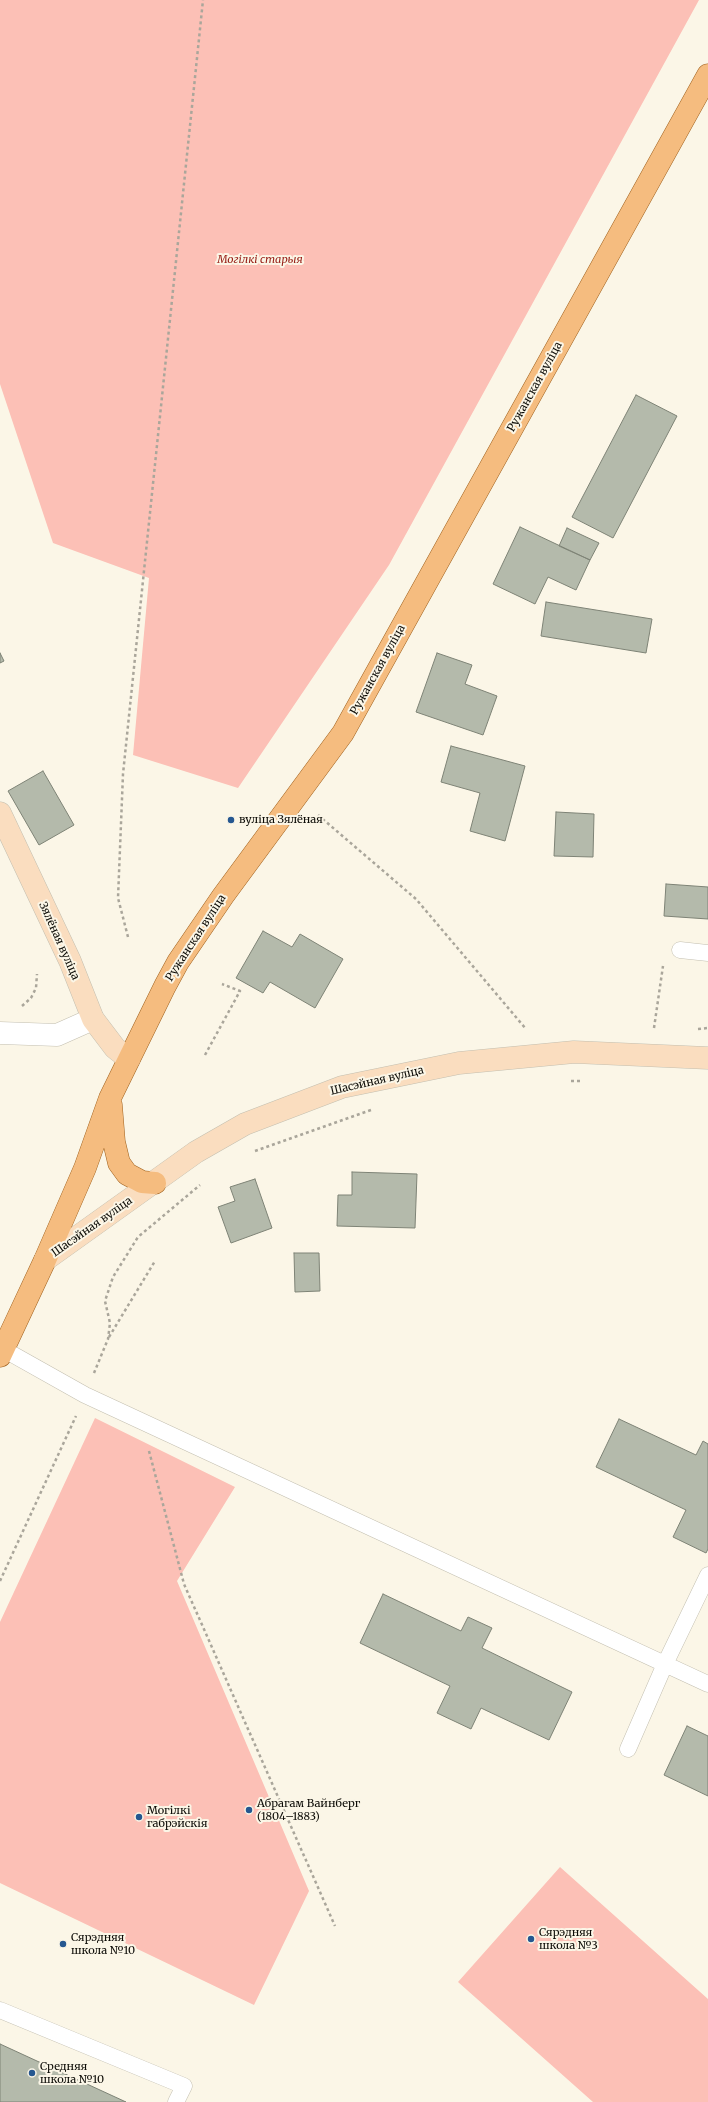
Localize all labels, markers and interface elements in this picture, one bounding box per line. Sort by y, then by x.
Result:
park label: Могілкі старыя [217,253,303,267]
street label: Ружанская вуліца [505,340,565,434]
street label: Ружанская вуліца [348,623,408,717]
place label: вуліца Зялёная [239,813,323,827]
marker: вуліца Зялёная [226,815,236,825]
street label: Ружанская вуліца [163,892,229,984]
street label: Зялёная вуліца [36,900,82,982]
street label: Шасэйная вуліца [329,1064,425,1098]
street label: Шасэйная вуліца [49,1194,135,1260]
place label: Абрагам Вайнберг (1804–1883) [257,1797,360,1823]
place label: Могілкі габрэйскія [147,1804,208,1830]
marker: Абрагам Вайнберг (1804–1883) [244,1805,254,1815]
marker: Могілкі габрэйскія [134,1812,144,1822]
place label: Сярэдняя школа №3 [539,1926,598,1952]
place label: Сярэдняя школа №10 [71,1931,135,1957]
marker: Сярэдняя школа №3 [526,1934,536,1944]
marker: Сярэдняя школа №10 [58,1939,68,1949]
place label: Средняя школа №10 [40,2060,104,2086]
marker: Средняя школа №10 [27,2068,37,2078]

